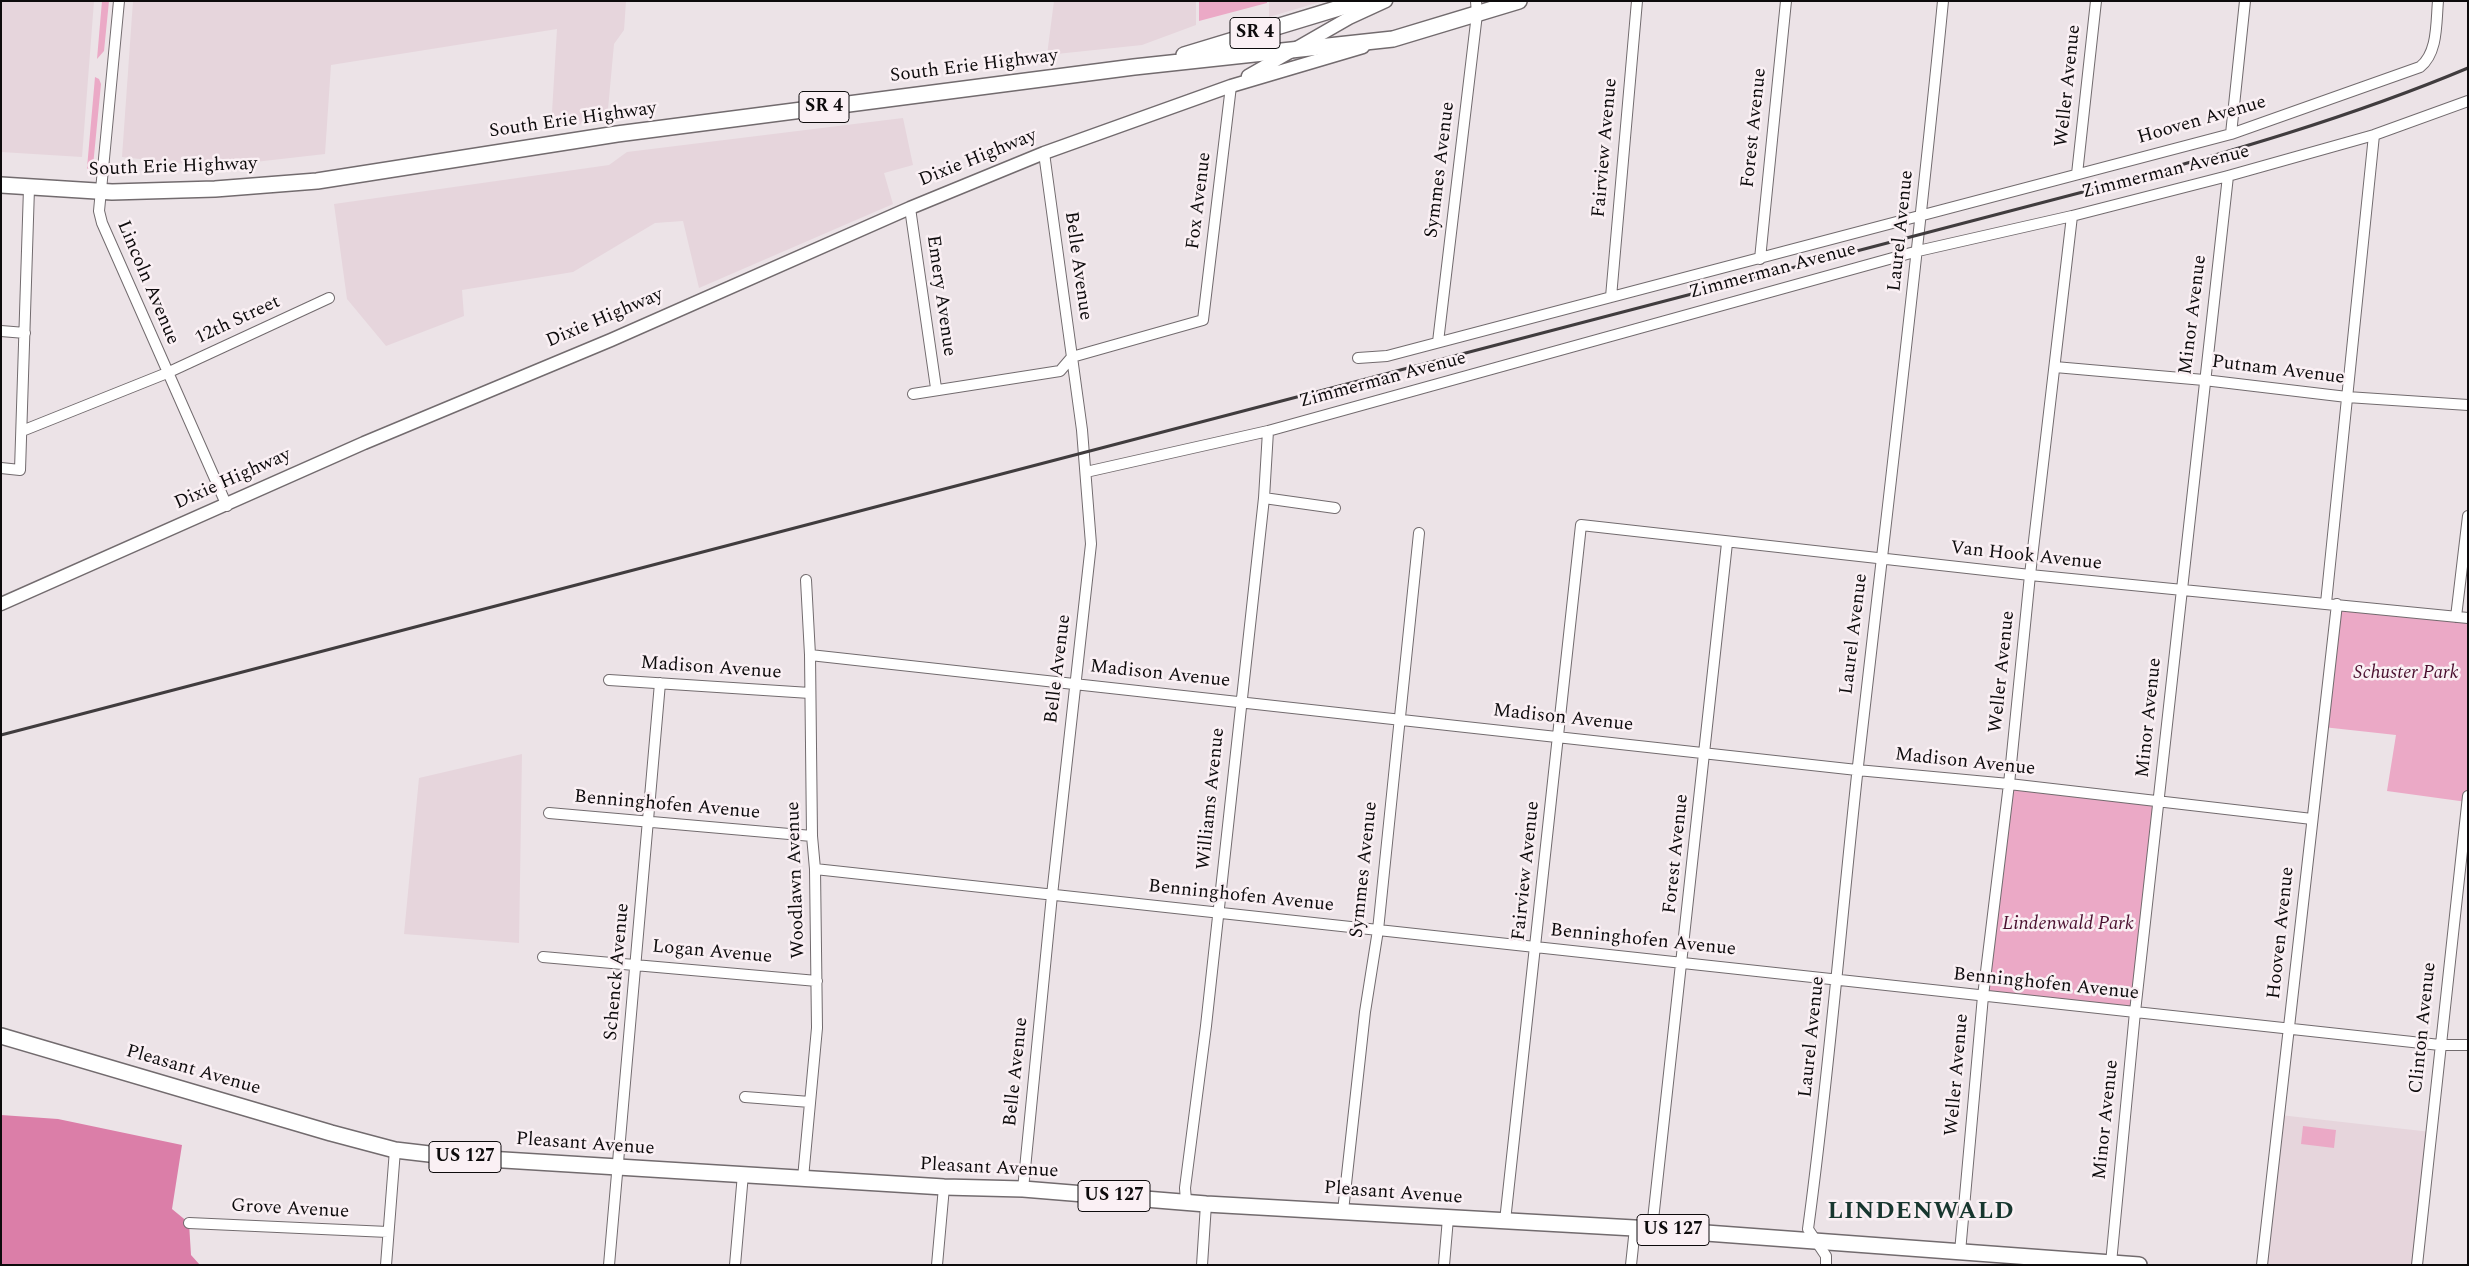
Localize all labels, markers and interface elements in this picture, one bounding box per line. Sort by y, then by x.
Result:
road number: SR 4 [1230,17,1280,48]
street label: Weller Avenue [2051,24,2087,148]
street label: South Erie Highway [889,45,1059,89]
street label: Forest Avenue [1737,67,1773,189]
street label: Fairview Avenue [1589,77,1623,219]
road number: SR 4 [799,91,849,122]
street label: Hooven Avenue [2135,92,2269,150]
street label: South Erie Highway [488,98,658,144]
street label: Symmes Avenue [1421,101,1461,239]
street label: Dixie Highway [916,125,1040,193]
street label: Zimmerman Avenue [2080,141,2252,205]
street label: Fox Avenue [1183,151,1217,251]
street label: South Erie Highway [88,154,258,182]
street label: Laurel Avenue [1884,169,1920,293]
street label: Belle Avenue [1058,210,1096,322]
street label: Lincoln Avenue [111,218,183,348]
street label: Emery Avenue [920,234,960,358]
street label: Zimmerman Avenue [1687,239,1859,305]
street label: Minor Avenue [2175,254,2213,376]
street label: Dixie Highway [543,284,667,354]
street label: 12th Street [192,291,284,351]
street label: Zimmerman Avenue [1297,348,1469,414]
street label: Putnam Avenue [2210,352,2346,390]
street label: Dixie Highway [171,444,295,516]
street label: Van Hook Avenue [1949,538,2103,576]
street label: Laurel Avenue [1836,572,1874,696]
street label: Weller Avenue [1985,610,2021,734]
street label: Belle Avenue [1041,613,1077,725]
street label: Madison Avenue [640,653,782,685]
street label: Madison Avenue [1089,656,1231,694]
street label: Minor Avenue [2132,657,2168,779]
park label: Schuster Park [2353,663,2459,685]
street label: Madison Avenue [1492,700,1634,738]
street label: Williams Avenue [1193,727,1231,871]
street label: Madison Avenue [1894,744,2036,782]
street label: Benninghofen Avenue [573,787,761,825]
street label: Forest Avenue [1659,793,1695,915]
street label: Fairview Avenue [1508,800,1546,942]
street label: Woodlawn Avenue [783,801,811,959]
street label: Symmes Avenue [1346,801,1384,939]
street label: Hooven Avenue [2264,866,2300,1000]
street label: Benninghofen Avenue [1147,876,1335,918]
street label: Schenck Avenue [601,902,635,1042]
park label: Lindenwald Park [2002,914,2134,936]
street label: Benninghofen Avenue [1549,920,1737,962]
street label: Logan Avenue [651,936,773,970]
street label: Clinton Avenue [2406,961,2442,1095]
street label: Benninghofen Avenue [1952,964,2140,1006]
street label: Laurel Avenue [1795,975,1831,1099]
street label: Weller Avenue [1941,1013,1975,1137]
street label: Belle Avenue [1000,1016,1034,1128]
street label: Pleasant Avenue [123,1041,263,1101]
street label: Minor Avenue [2089,1059,2125,1181]
street label: Pleasant Avenue [515,1129,655,1161]
road number: US 127 [429,1142,501,1172]
street label: Pleasant Avenue [919,1154,1059,1184]
street label: Pleasant Avenue [1323,1178,1463,1210]
road number: US 127 [1078,1180,1150,1212]
street label: Grove Avenue [230,1196,350,1224]
district label: LINDENWALD [1826,1199,2016,1227]
road number: US 127 [1637,1214,1709,1246]

